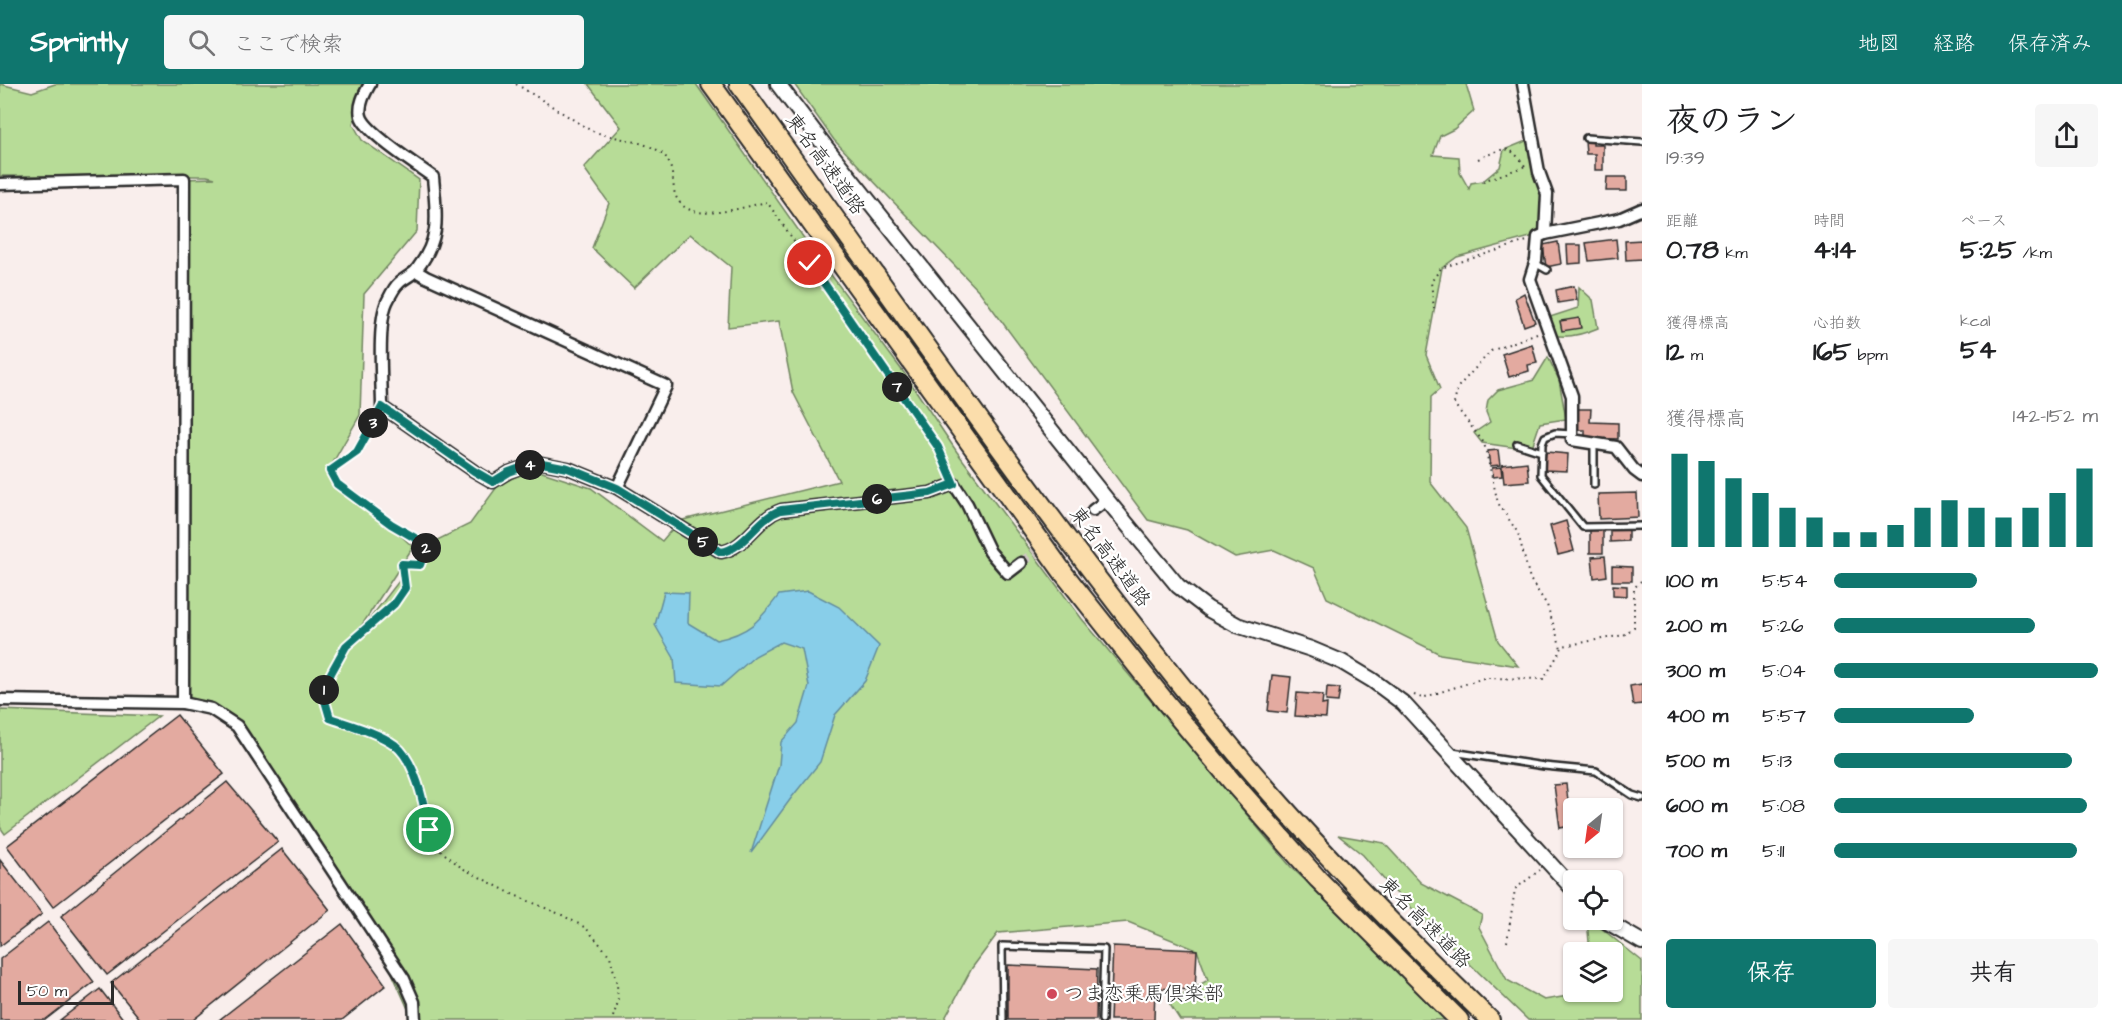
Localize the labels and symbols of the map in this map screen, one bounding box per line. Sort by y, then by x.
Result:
street label: 東名高速道路 [778,107,872,221]
pin [784,237,835,288]
pin: 7 [882,372,912,402]
pin: 3 [358,408,388,438]
pin: 4 [515,450,545,480]
pin: 6 [862,484,892,514]
street label: 東名高速道路 [1063,501,1157,613]
pin: 5 [688,527,718,557]
pin: 2 [411,533,441,563]
pin: 1 [309,675,339,705]
north arrow [1563,798,1623,858]
pin [403,804,454,855]
street label: 東名高速道路 [1373,871,1477,975]
scale bar [18,978,114,1006]
place label: つま恋乗馬倶楽部 [1064,980,1224,1008]
marker: つま恋乗馬倶楽部 [1045,987,1059,1001]

